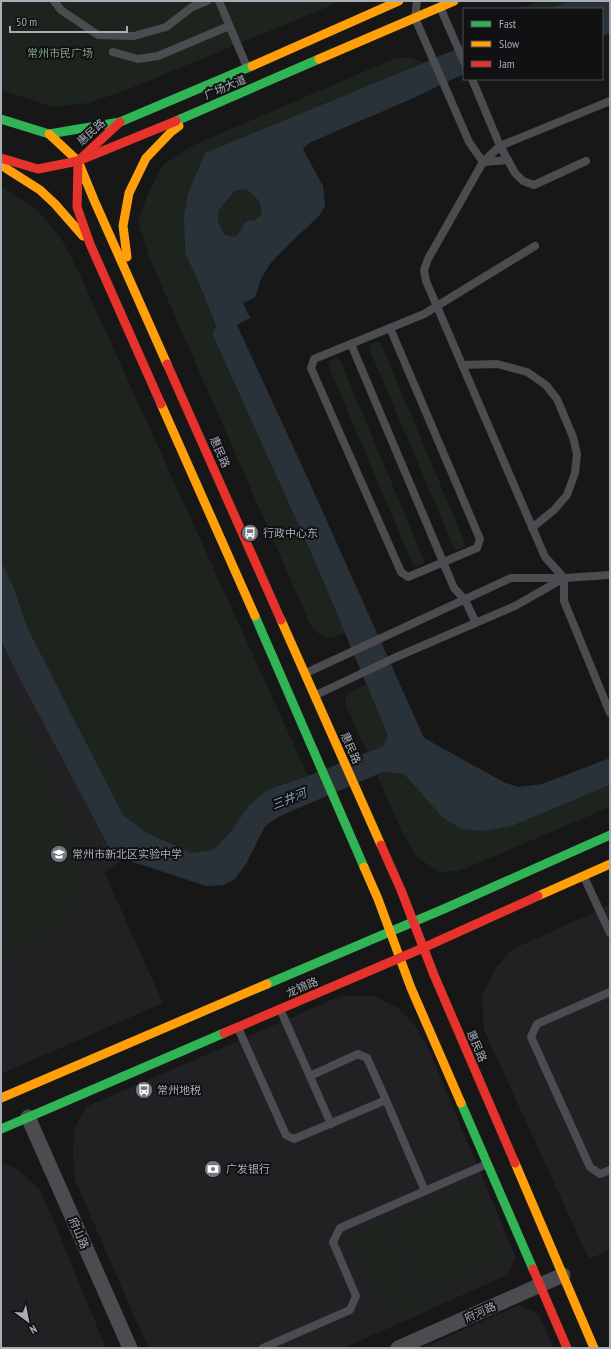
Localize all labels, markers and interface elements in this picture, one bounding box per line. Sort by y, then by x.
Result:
scale bar [10,8,127,34]
legend [463,8,603,80]
text: 50 m [16,14,37,29]
text: Fast [499,16,517,31]
text: Slow [499,36,520,51]
park label: 常州市民广场 [27,46,93,60]
text: Jam [498,56,515,71]
street label: 广场大道 [202,72,248,102]
street label: 惠民路 [74,116,108,148]
street label: 惠民路 [207,434,233,470]
bus stop icon: 行政中心东 [240,523,260,543]
place label: 行政中心东 [263,526,318,540]
street label: 惠民路 [338,730,364,766]
water label: 三井河 [269,784,310,812]
school or university icon: 常州市新北区实验中学 [49,844,69,864]
place label: 常州市新北区实验中学 [72,847,182,861]
street label: 龙锦路 [284,974,320,1000]
street label: 惠民路 [464,1028,490,1064]
bus stop icon: 常州地税 [134,1080,154,1100]
place label: 常州地税 [157,1083,201,1097]
bank icon: 广发银行 [203,1159,223,1179]
place label: 广发银行 [226,1162,270,1176]
street label: 府山路 [66,1215,92,1251]
street label: 府河路 [462,1299,498,1325]
north arrow [8,1301,48,1341]
text: N [27,1322,40,1337]

